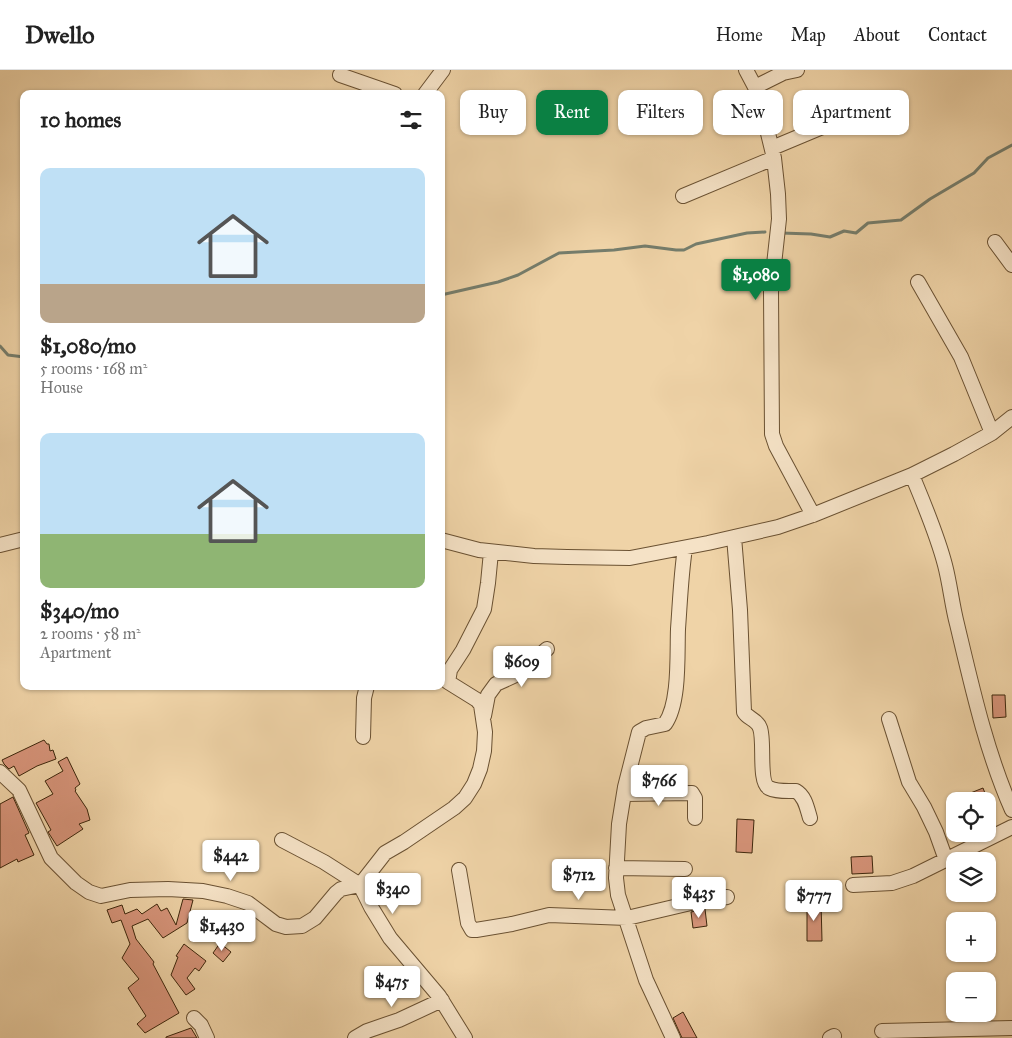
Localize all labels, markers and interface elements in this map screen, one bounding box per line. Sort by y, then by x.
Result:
text: Dwello [25,20,95,50]
text: Home [716,24,763,46]
text: Map [791,24,826,46]
text: About [854,24,900,46]
text: Contact [928,24,987,46]
chip: Buy [460,90,526,135]
chip: Rent [536,90,608,135]
chip: Filters [618,90,703,135]
chip: New [713,90,783,135]
chip: Apartment [793,90,909,135]
icon: filters [397,106,425,134]
text: 10 homes [40,107,121,133]
icon: home [188,201,278,291]
pin: $1,080 [715,258,797,301]
text: $1,080 [732,265,780,284]
text: $1,080/mo [40,333,136,359]
text: 5 rooms · 168 m² [40,359,147,378]
text: House [40,378,83,397]
icon: home [188,466,278,556]
text: $340/mo [40,598,119,624]
text: 2 rooms · 58 m² [40,624,141,643]
text: Apartment [40,643,112,662]
pin: $609 [492,646,552,688]
text: $609 [504,652,540,671]
pin: $766 [629,764,689,807]
text: $766 [642,771,676,790]
map controls [946,792,996,1022]
button: locate [946,792,996,842]
pin: $442 [201,840,261,882]
text: $442 [213,846,249,865]
button: layers [946,852,996,902]
pin: $712 [549,858,609,901]
text: $712 [563,865,595,884]
pin: $340 [363,872,423,915]
pin: $435 [669,876,729,919]
text: $340 [376,879,410,898]
pin: $777 [784,880,844,922]
text: $435 [683,883,715,902]
text: $777 [796,886,832,905]
pin: $1,430 [181,910,263,952]
button: + [946,912,996,962]
text: $1,430 [200,916,244,935]
pin: $475 [362,966,422,1008]
text: $475 [375,972,409,991]
button: − [946,972,996,1022]

